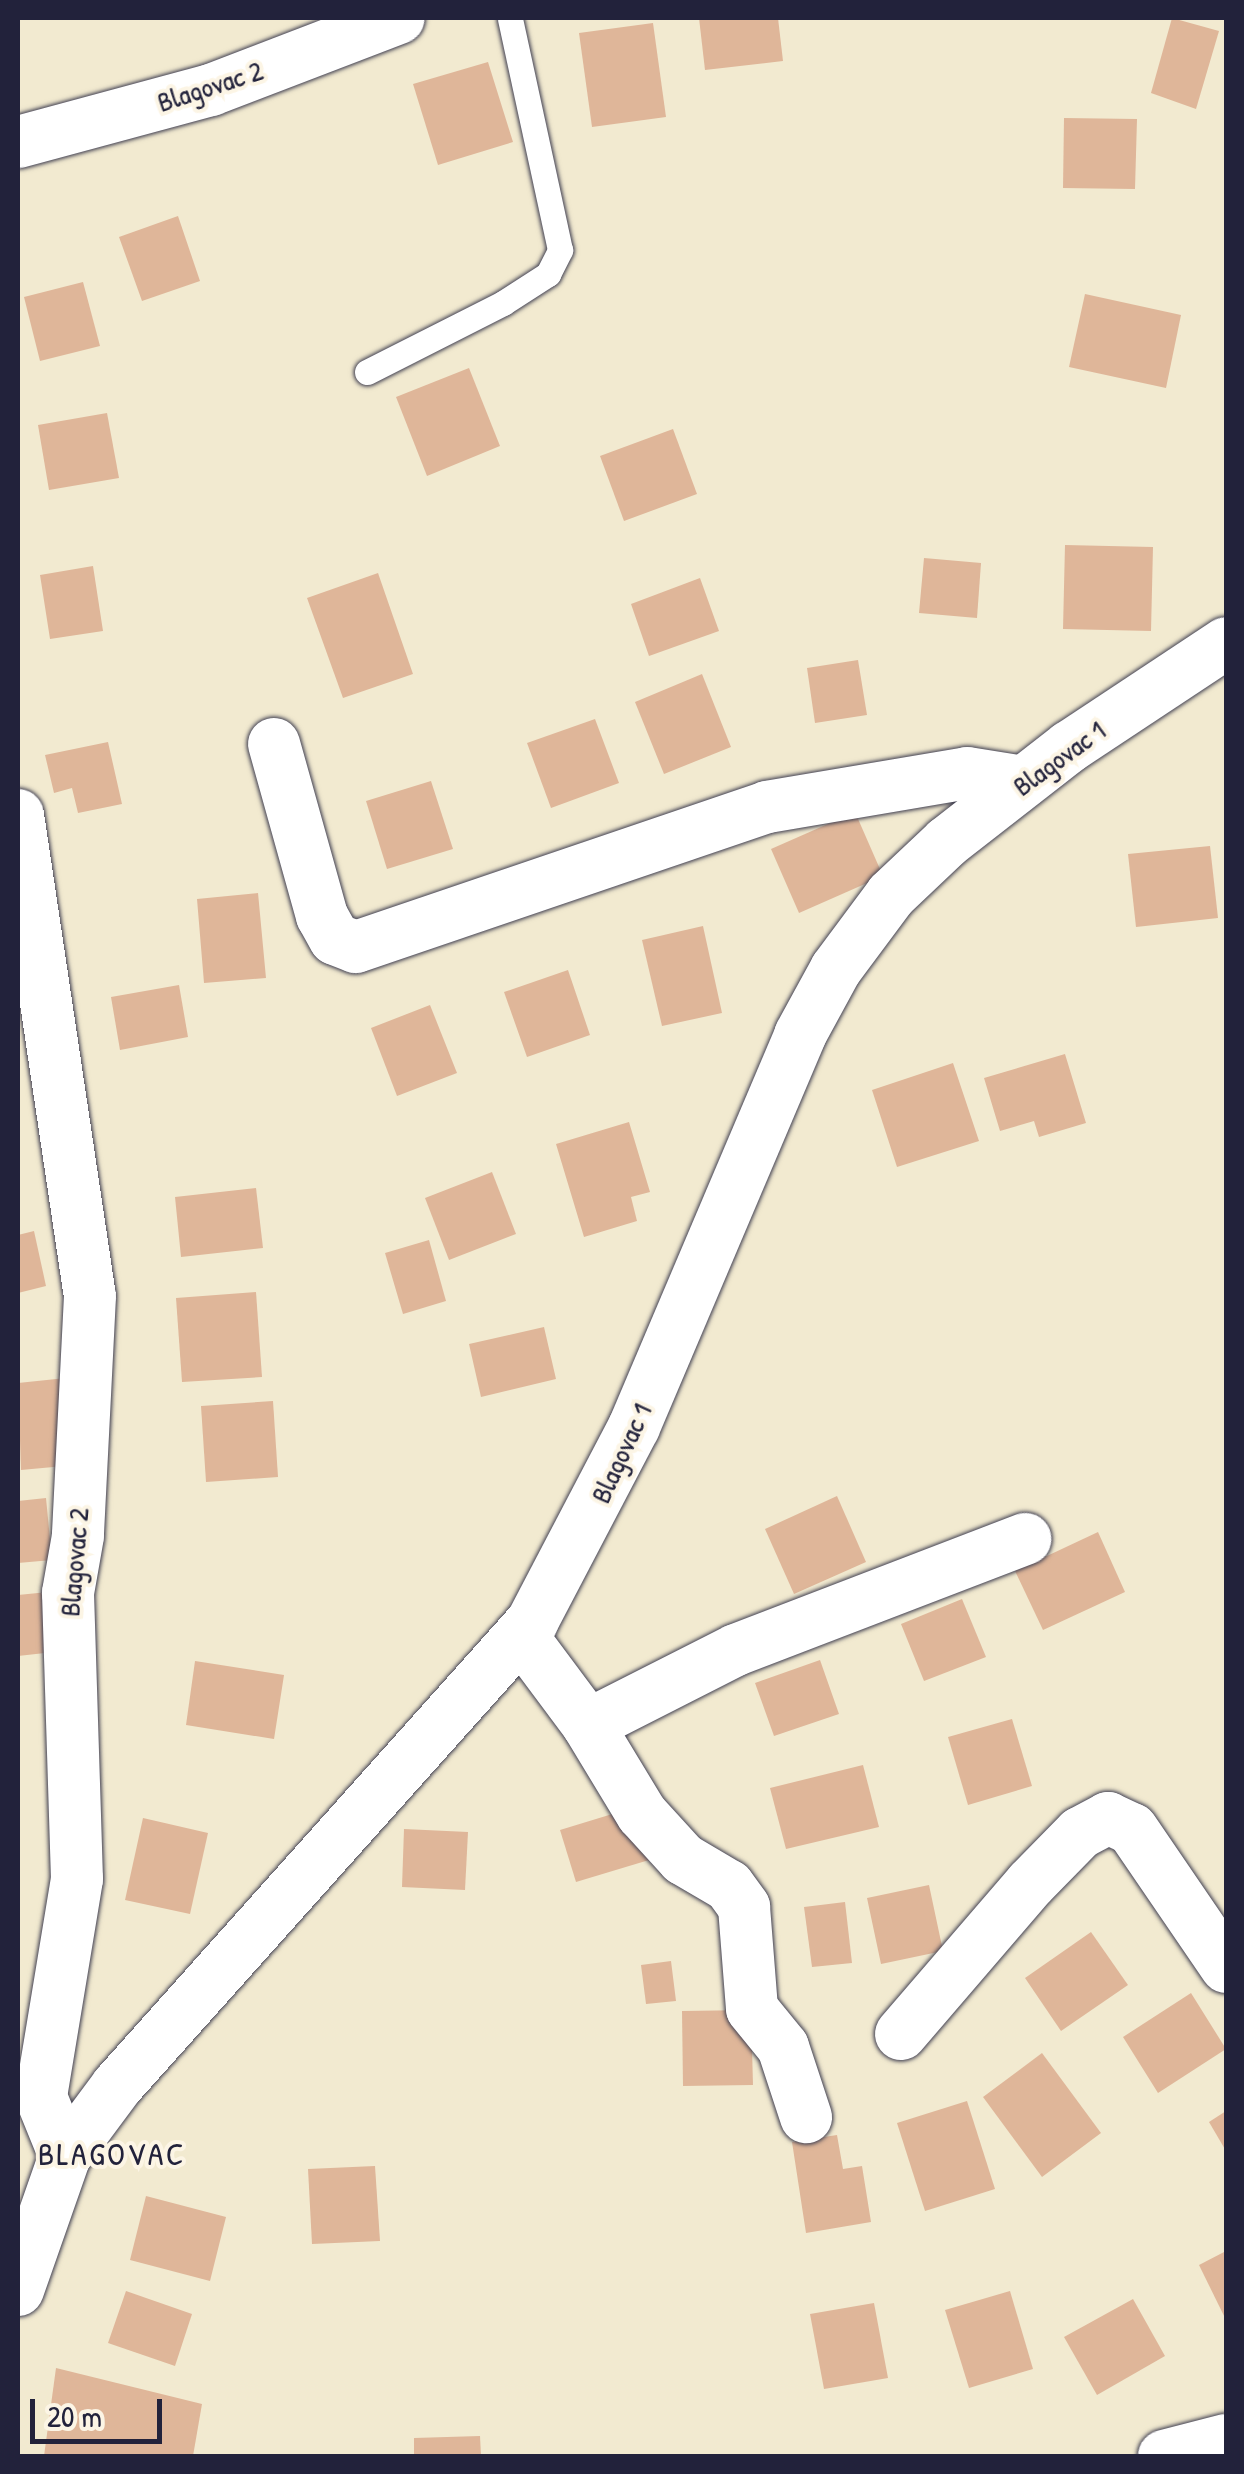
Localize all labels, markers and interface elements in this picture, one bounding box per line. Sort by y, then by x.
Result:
street label: Blagovac 2 [153,53,267,119]
street label: Blagovac 1 [1006,713,1112,803]
street label: Blagovac 1 [583,1398,659,1508]
street label: Blagovac 2 [53,1506,95,1618]
district label: BLAGOVAC [38,2135,186,2173]
scale bar [35,2379,168,2441]
text: 20 m [47,2396,102,2436]

